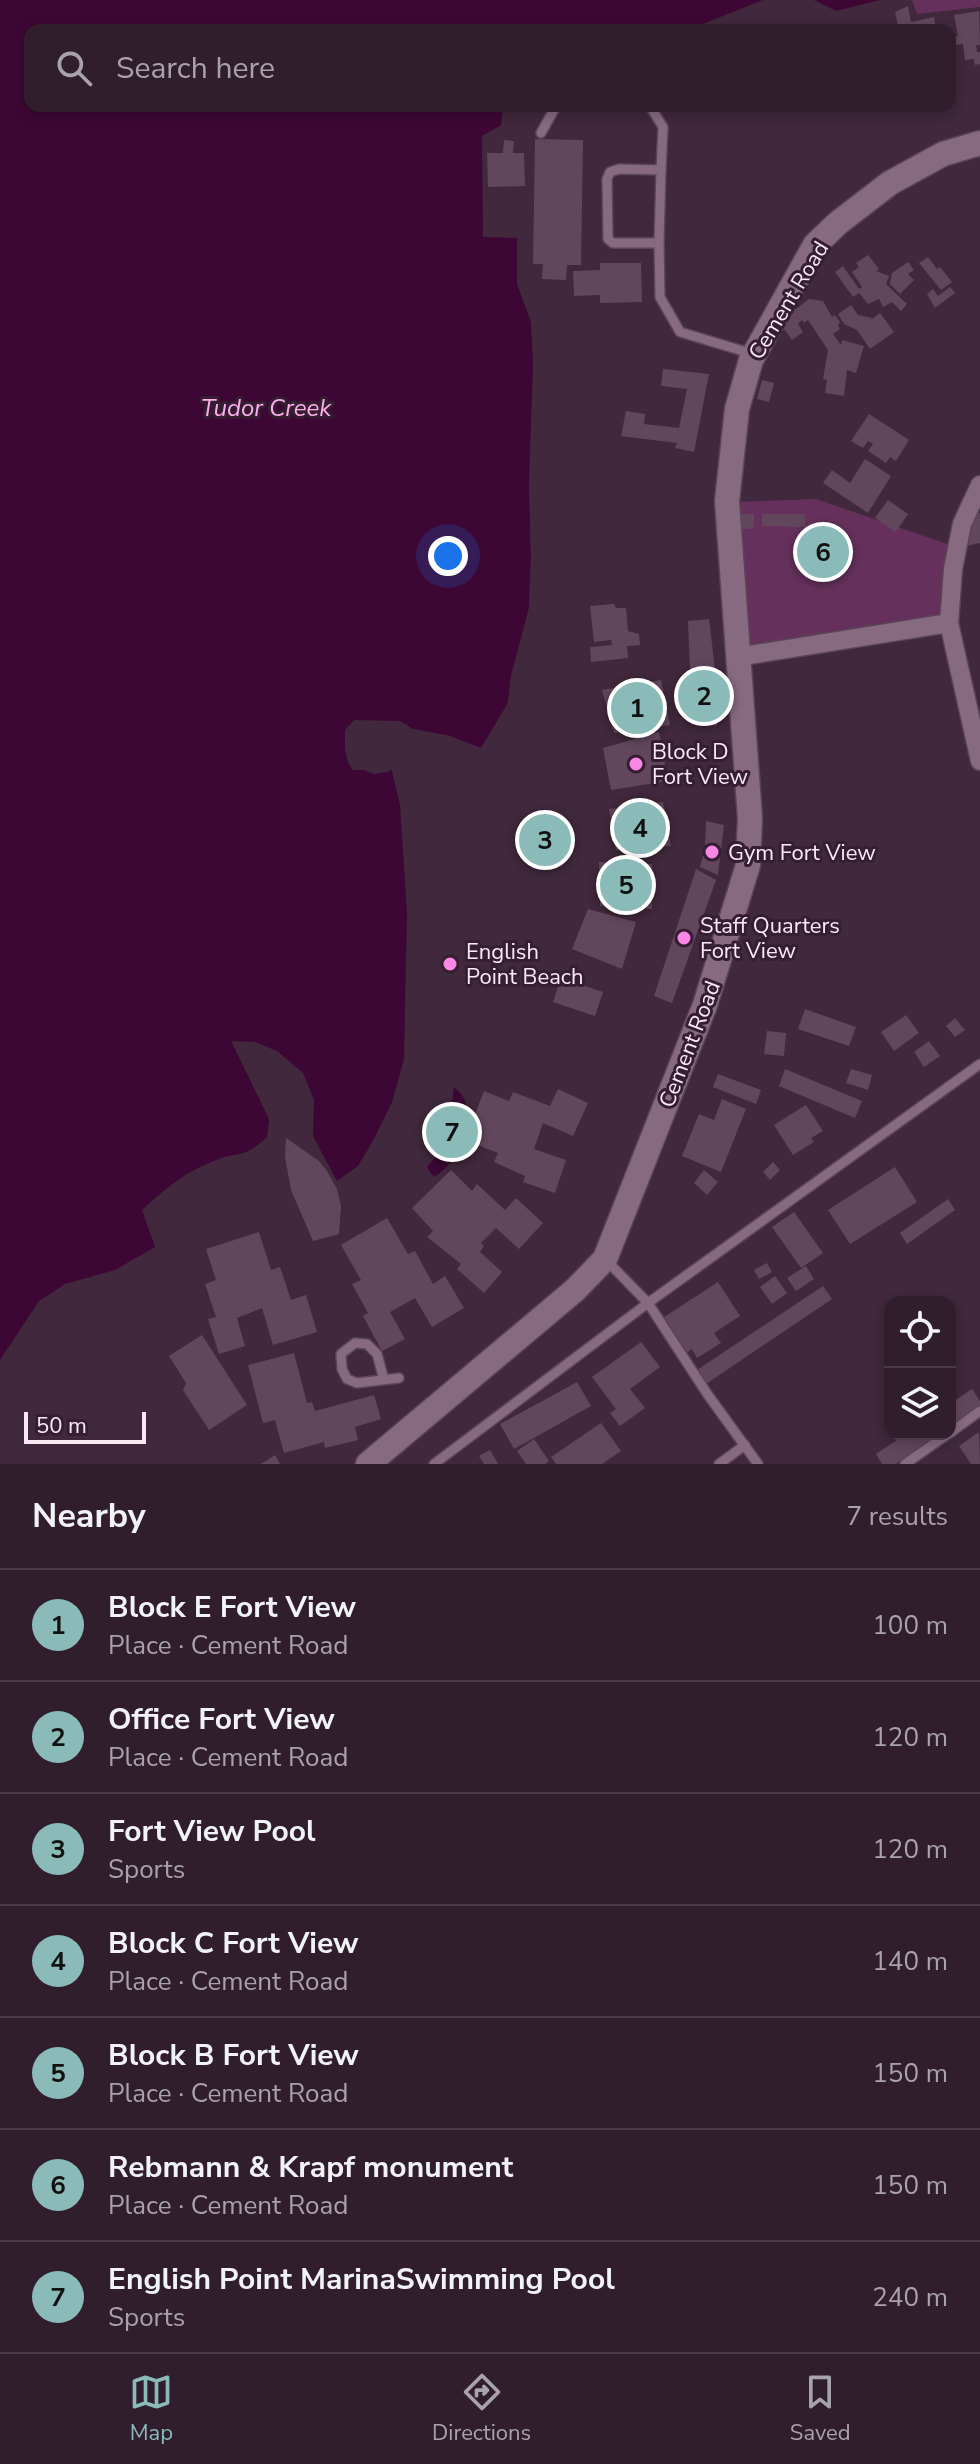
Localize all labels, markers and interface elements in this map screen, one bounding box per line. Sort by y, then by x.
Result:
search box [24,24,956,112]
icon: search [52,46,96,90]
text: Search here [116,48,275,89]
street label: Cement Road [742,236,836,365]
water label: Tudor Creek [201,392,332,424]
pin: 6 [797,522,849,582]
your location [428,536,468,576]
pin: 2 [678,666,730,726]
pin: 1 [611,678,663,738]
place label: Block D Fort View [652,737,748,792]
marker: Block D Fort View [627,755,645,773]
pin: 4 [614,798,666,858]
pin: 3 [519,810,571,870]
place label: Gym Fort View [728,838,876,868]
marker: Gym Fort View [703,843,721,861]
pin: 5 [600,855,652,915]
place label: Staff Quarters Fort View [700,911,840,966]
marker: Staff Quarters Fort View [675,929,693,947]
place label: English Point Beach [466,937,584,992]
marker: English Point Beach [441,955,459,973]
street label: Cement Road [652,977,728,1112]
pin: 7 [426,1102,478,1162]
map controls [884,1296,956,1440]
button: locate [884,1296,956,1368]
button: layers [884,1368,956,1440]
scale bar [24,1408,146,1444]
text: 50 m [36,1411,87,1441]
text: Nearby [32,1493,146,1539]
text: 7 results [847,1499,948,1534]
text: Block E Fort View [108,1587,356,1628]
text: 1 [50,1608,66,1643]
text: 100 m [872,1608,948,1643]
text: Place · Cement Road [108,1628,348,1663]
text: Office Fort View [108,1699,335,1740]
text: 2 [50,1720,66,1755]
text: 120 m [872,1720,948,1755]
text: Place · Cement Road [108,1740,348,1775]
text: Fort View Pool [108,1811,316,1852]
text: 3 [50,1832,66,1867]
text: 120 m [872,1832,948,1867]
text: Sports [108,1852,185,1887]
text: Block C Fort View [108,1923,359,1964]
text: 4 [50,1944,66,1979]
text: 140 m [872,1944,948,1979]
text: Place · Cement Road [108,1964,348,1999]
text: Block B Fort View [108,2035,359,2076]
text: 5 [50,2056,66,2091]
text: 150 m [872,2056,948,2091]
text: Place · Cement Road [108,2076,348,2111]
text: Rebmann & Krapf monument [108,2147,513,2188]
text: 6 [50,2168,66,2203]
text: 150 m [872,2168,948,2203]
text: Place · Cement Road [108,2188,348,2223]
text: English Point MarinaSwimming Pool [108,2259,615,2300]
text: 7 [50,2280,66,2315]
text: 240 m [872,2280,948,2315]
text: Sports [108,2300,185,2335]
tab: Map [129,2370,173,2448]
tab: Directions [432,2370,531,2448]
tab: Saved [790,2370,851,2448]

